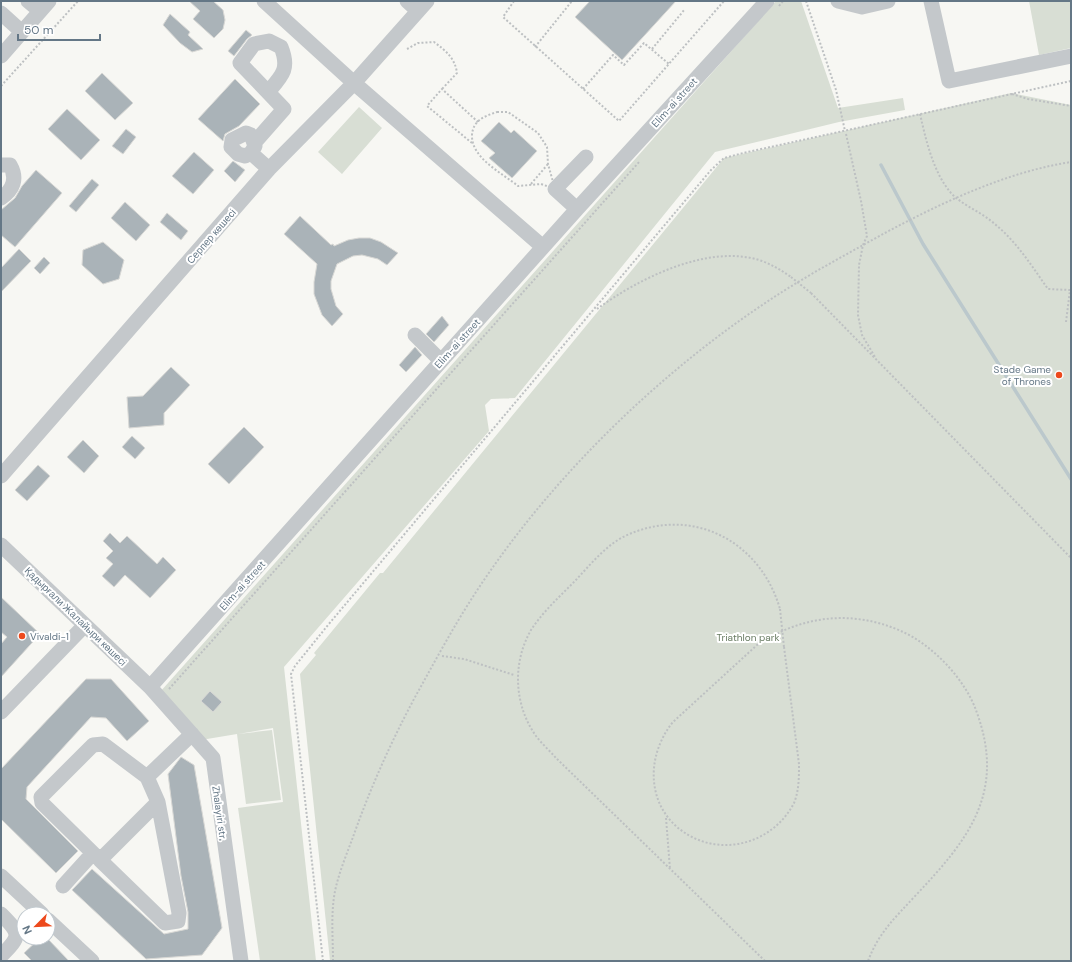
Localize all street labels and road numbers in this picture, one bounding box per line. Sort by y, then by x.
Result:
street label: Elim-ai street [649,75,700,130]
street label: Серпер көшесі [184,206,239,266]
street label: Elim-ai street [432,316,483,371]
street label: Elim-ai street [217,558,268,613]
street label: Қадырғали Жалайыри көшесі [22,564,129,669]
street label: Zhalayiri str. [209,785,230,841]

